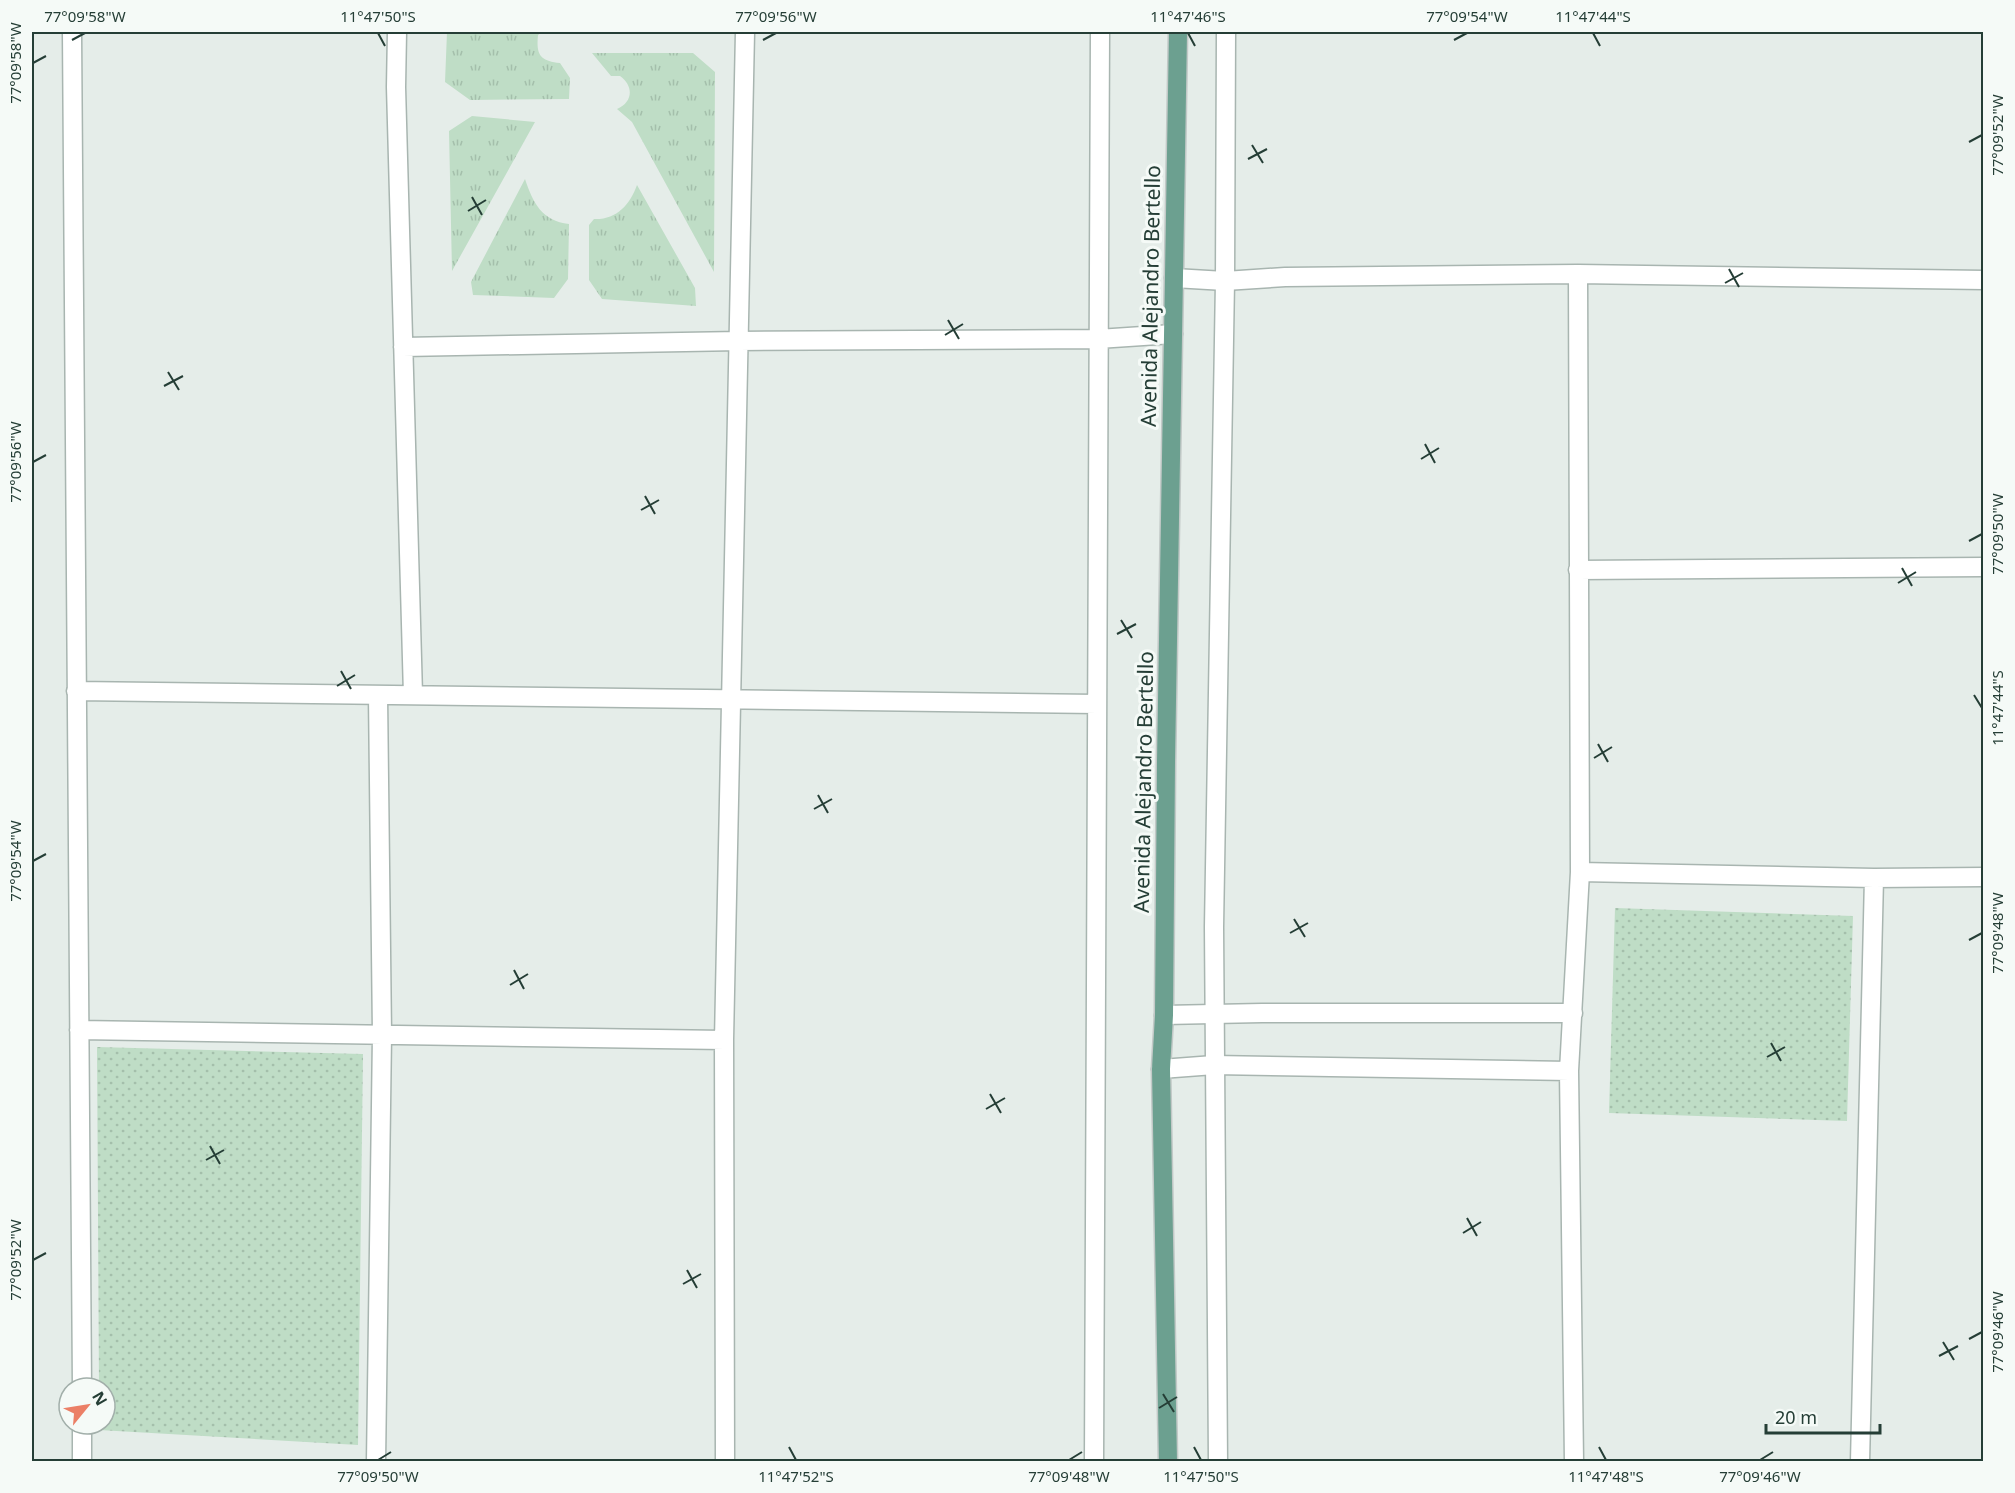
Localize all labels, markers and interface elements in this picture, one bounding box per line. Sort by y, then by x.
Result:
text: 77°09'58"W [44,6,126,26]
text: 11°47'50"S [340,6,416,26]
text: 77°09'56"W [735,6,817,26]
text: 11°47'46"S [1150,6,1226,26]
text: 77°09'54"W [1426,6,1508,26]
text: 11°47'44"S [1555,6,1631,26]
text: 77°09'58"W [5,22,25,104]
text: 77°09'52"W [1987,94,2007,176]
street label: Avenida Alejandro Bertello [1134,165,1166,427]
text: 77°09'56"W [5,421,25,503]
text: 77°09'50"W [1987,493,2007,575]
street label: Avenida Alejandro Bertello [1127,651,1159,913]
text: 11°47'44"S [1987,670,2007,746]
text: 77°09'54"W [5,820,25,902]
text: 77°09'48"W [1987,892,2007,974]
text: 77°09'52"W [5,1219,25,1301]
text: 77°09'46"W [1987,1291,2007,1373]
north arrow [57,1376,117,1436]
text: N [87,1387,113,1410]
scale bar [1766,1397,1880,1435]
text: 20 m [1775,1405,1817,1429]
text: 77°09'50"W [337,1466,419,1486]
text: 11°47'52"S [758,1466,834,1486]
text: 77°09'48"W [1028,1466,1110,1486]
text: 11°47'50"S [1163,1466,1239,1486]
text: 11°47'48"S [1568,1466,1644,1486]
text: 77°09'46"W [1719,1466,1801,1486]

